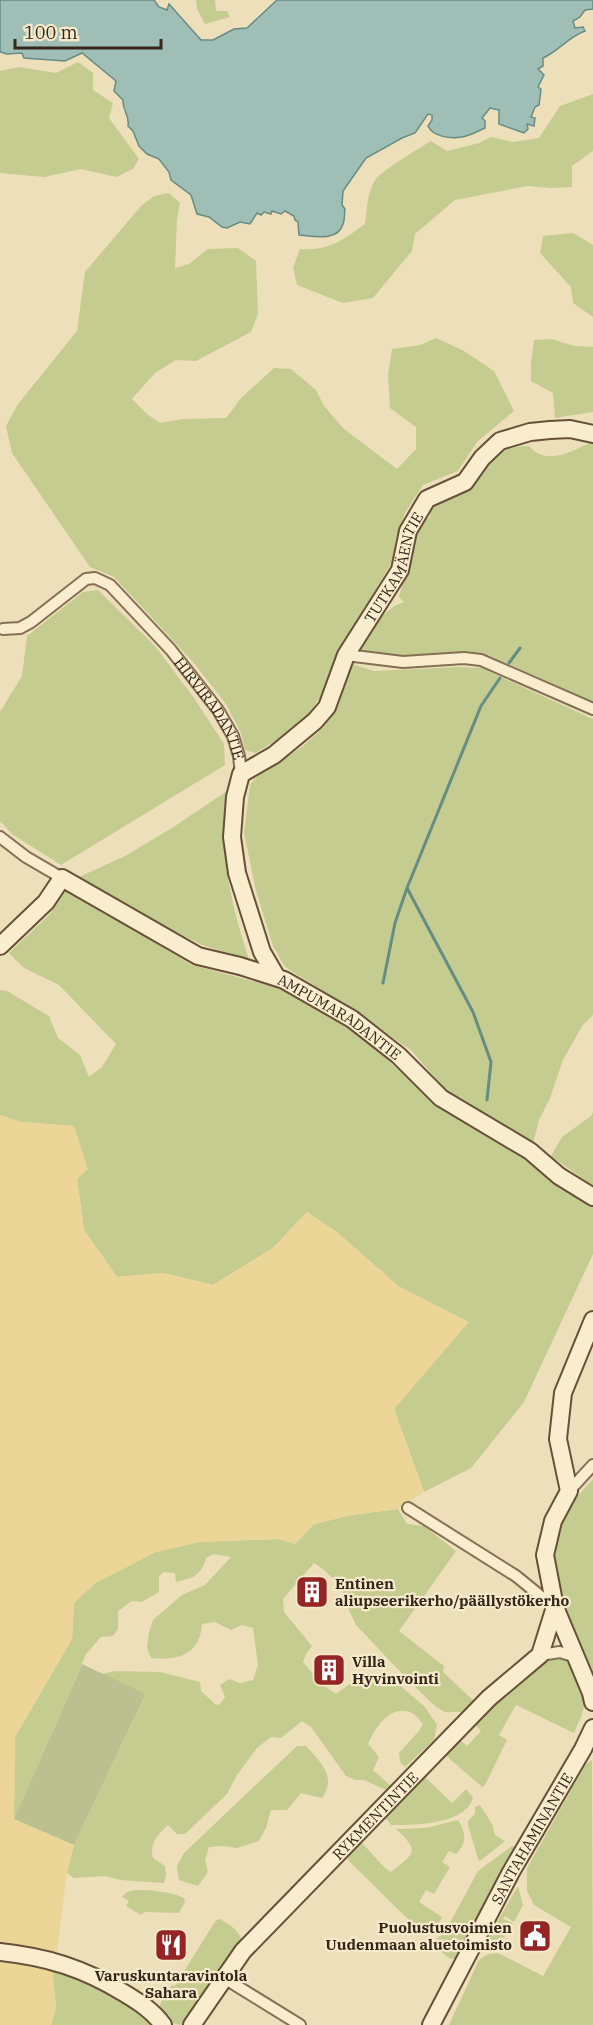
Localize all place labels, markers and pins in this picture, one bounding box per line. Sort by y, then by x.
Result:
building icon: Entinen aliupseerikerho/päällystökerho [294,1574,330,1610]
place label: Entinen aliupseerikerho/päällystökerho [335,1574,570,1610]
building icon: Villa Hyvinvointi [311,1652,347,1688]
place label: Villa Hyvinvointi [352,1652,439,1688]
place label: Puolustusvoimien Uudenmaan aluetoimisto [325,1918,512,1954]
public building icon: Puolustusvoimien Uudenmaan aluetoimisto [517,1918,553,1954]
restaurant icon: Varuskuntaravintola Sahara [153,1927,189,1963]
place label: Varuskuntaravintola Sahara [95,1966,248,2002]

